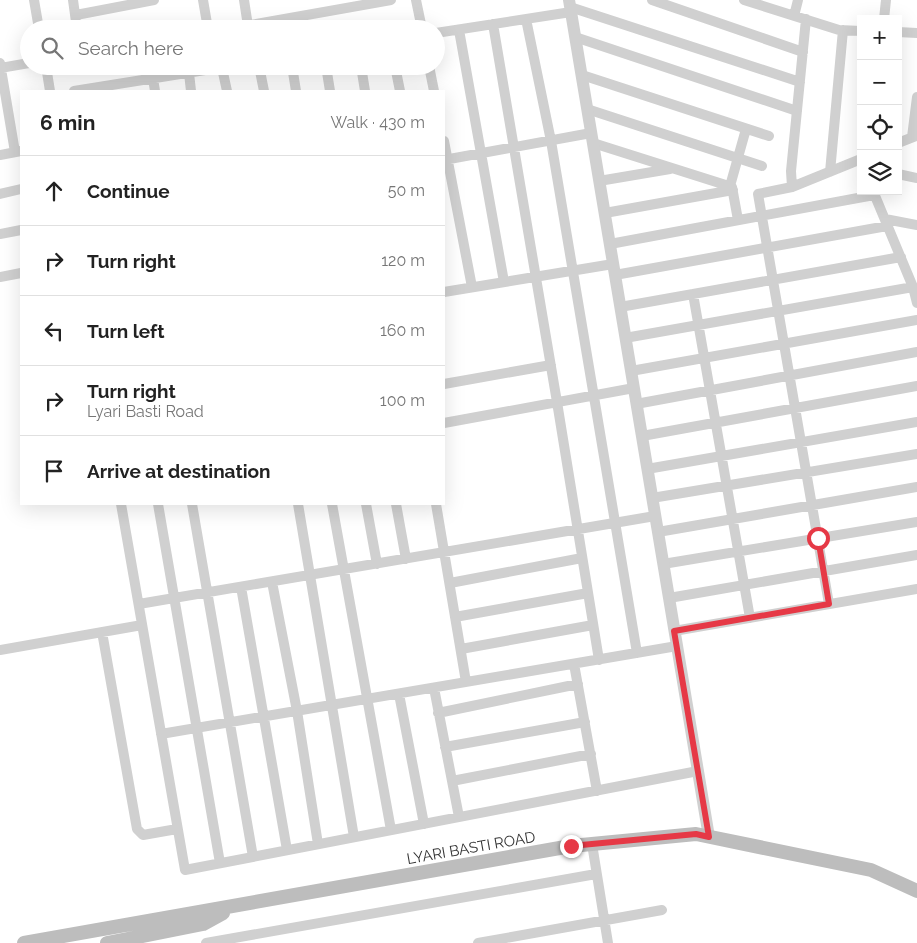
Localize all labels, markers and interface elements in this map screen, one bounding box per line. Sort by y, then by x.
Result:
map controls [857,15,902,195]
button: + [857,15,902,60]
search box [20,20,445,75]
icon: search [38,34,66,62]
text: Search here [78,37,184,59]
button: − [857,60,902,105]
button: locate [857,105,902,150]
text: 6 min [40,110,95,135]
text: Walk · 430 m [331,113,425,132]
button: layers [857,150,902,195]
icon: ahead [40,177,68,205]
text: Continue [87,180,170,202]
text: 50 m [388,181,425,200]
icon: right [40,247,68,275]
text: Turn right [87,250,176,272]
text: 120 m [381,251,425,270]
icon: left [40,317,68,345]
text: Turn left [87,320,164,342]
text: 160 m [380,321,425,340]
text: Turn right [87,380,176,402]
icon: right [40,387,68,415]
text: 100 m [380,391,425,410]
text: Lyari Basti Road [87,402,204,421]
icon: arrive [40,457,68,485]
text: Arrive at destination [87,460,271,482]
route start [807,527,830,550]
street label: LYARI BASTI ROAD [405,828,537,868]
route end [560,835,583,858]

